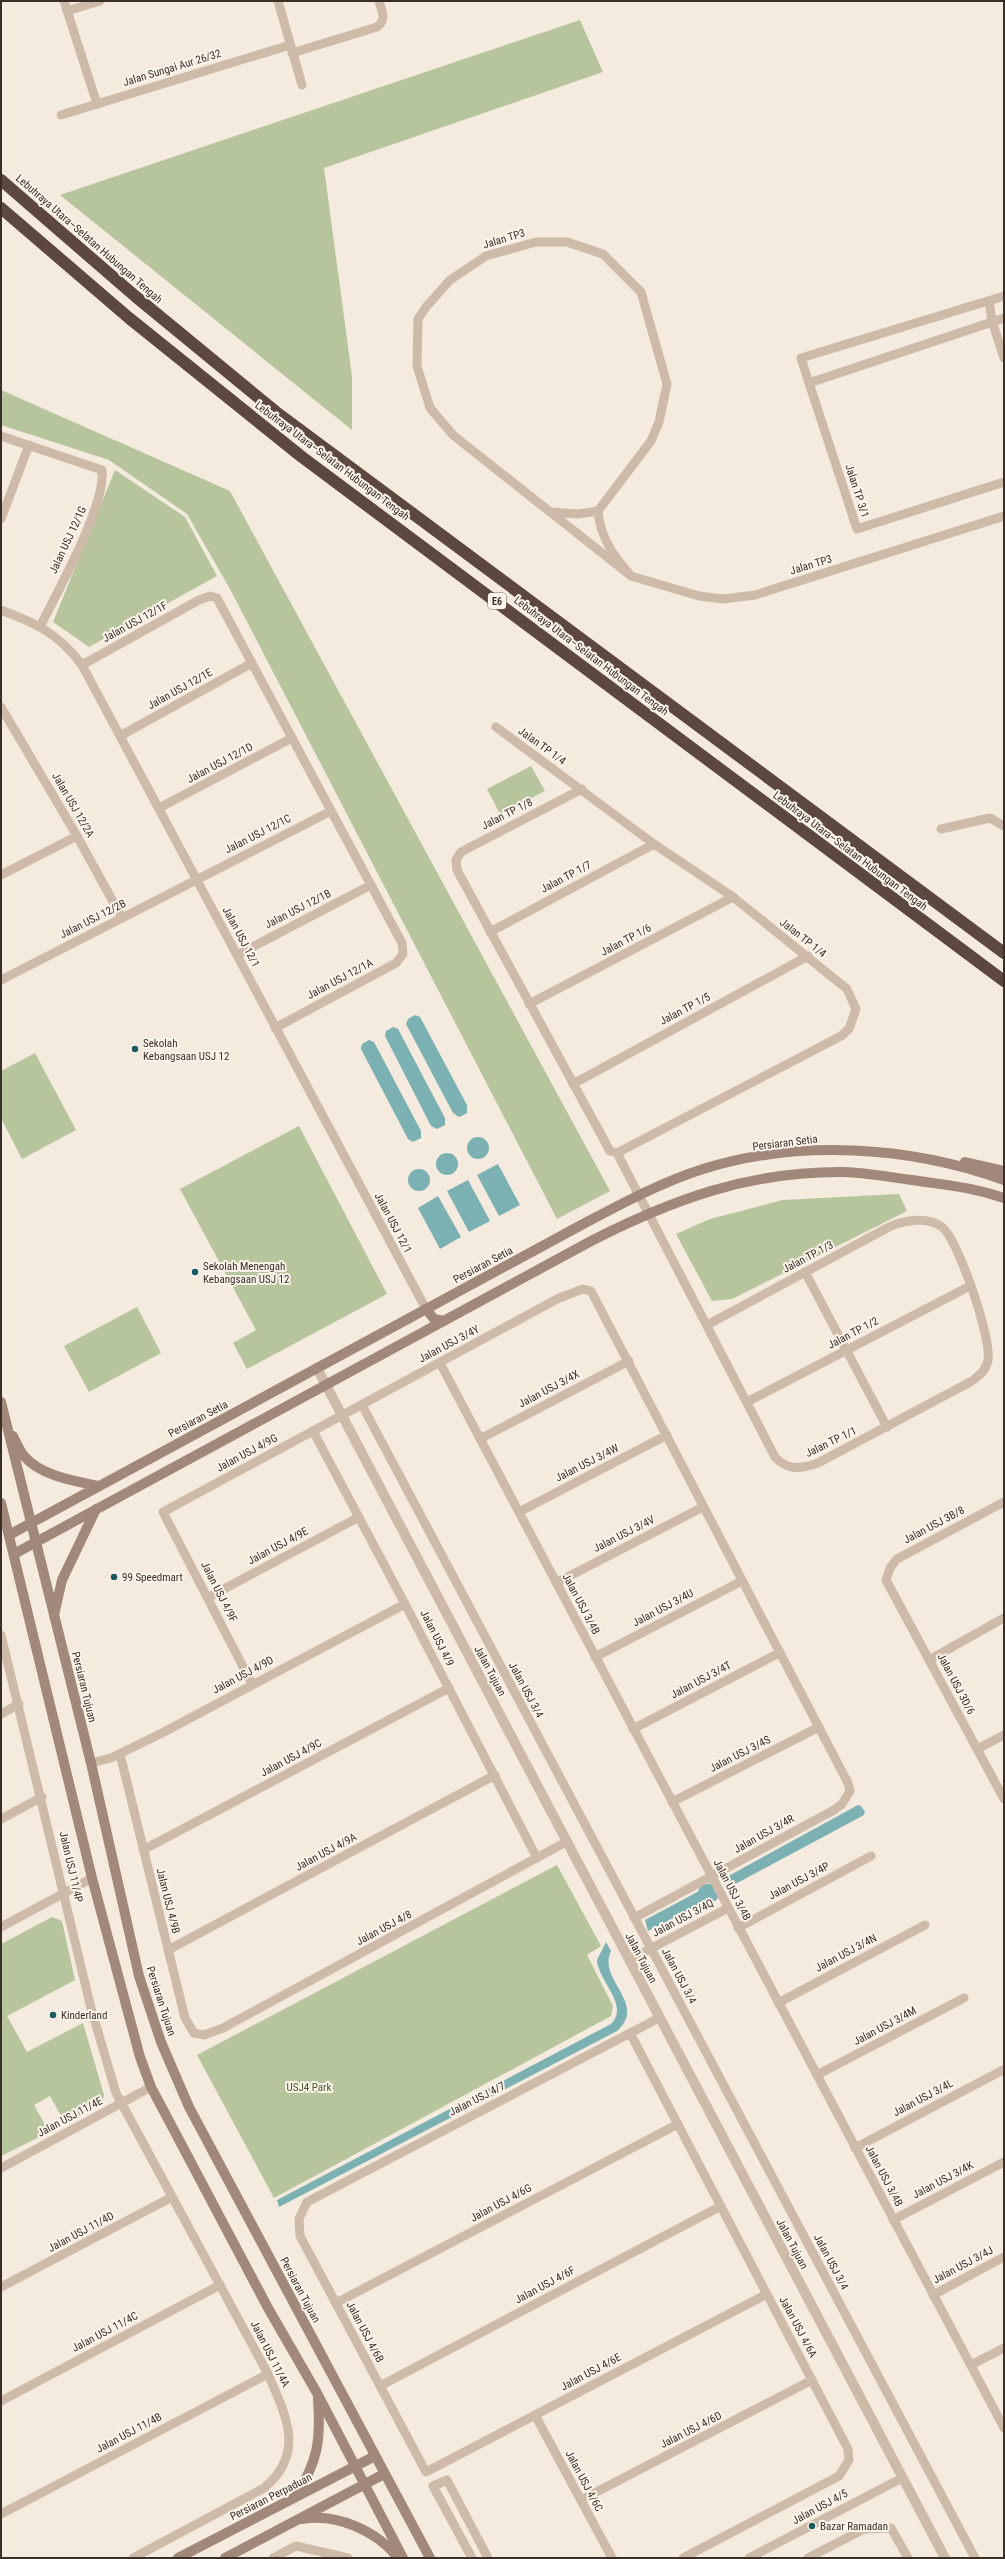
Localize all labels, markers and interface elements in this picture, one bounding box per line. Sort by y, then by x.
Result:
street label: Jalan Sungai Aur 26/32 [122,47,222,89]
street label: Lebuhraya Utara–Selatan Hubungan Tengah [13,172,165,306]
street label: Jalan TP3 [481,226,527,252]
street label: Lebuhraya Utara–Selatan Hubungan Tengah [252,399,412,523]
street label: Jalan TP 3/1 [842,463,872,519]
street label: Jalan USJ 12/1G [47,504,89,576]
street label: Jalan TP3 [788,552,834,578]
road number: E6 [488,593,506,609]
street label: Lebuhraya Utara–Selatan Hubungan Tengah [511,594,671,718]
street label: Jalan USJ 12/1F [101,599,169,645]
street label: Jalan USJ 12/1E [145,666,215,712]
street label: Jalan TP 1/4 [516,724,569,768]
street label: Jalan USJ 12/1D [185,740,255,786]
street label: Jalan USJ 12/2A [49,770,97,840]
street label: Lebuhraya Utara–Selatan Hubungan Tengah [770,789,930,913]
street label: Jalan TP 1/8 [479,796,535,832]
street label: Jalan USJ 12/1C [223,812,293,856]
street label: Jalan TP 1/7 [539,858,593,896]
street label: Jalan USJ 12/1B [263,887,333,931]
street label: Jalan USJ 12/2B [58,897,128,941]
street label: Jalan USJ 12/1 [220,905,262,969]
street label: Jalan TP 1/4 [777,916,829,960]
street label: Jalan TP 1/6 [599,921,653,959]
street label: Jalan USJ 12/1A [305,956,376,1002]
street label: Jalan TP 1/5 [658,990,712,1028]
place label: Sekolah Kebangsaan USJ 12 [143,1037,229,1063]
marker: Sekolah Kebangsaan USJ 12 [130,1044,140,1054]
street label: Persiaran Setia [752,1133,818,1153]
street label: Jalan USJ 12/1 [372,1191,414,1255]
street label: Jalan TP 1/3 [781,1238,835,1276]
street label: Persiaran Setia [451,1244,515,1286]
place label: Sekolah Menengah Kebangsaan USJ 12 [203,1260,289,1286]
marker: Sekolah Menengah Kebangsaan USJ 12 [190,1267,200,1277]
street label: Jalan TP 1/2 [826,1314,880,1352]
street label: Jalan USJ 3/4Y [417,1323,482,1365]
street label: Jalan USJ 3/4X [516,1368,582,1410]
street label: Persiaran Setia [166,1398,230,1440]
street label: Jalan TP 1/1 [803,1424,859,1460]
street label: Jalan USJ 4/9G [214,1431,280,1475]
street label: Jalan USJ 3/4W [553,1441,621,1485]
street label: Jalan USJ 3B/8 [901,1504,967,1546]
street label: Jalan USJ 3/4V [591,1513,657,1555]
street label: Jalan USJ 4/9E [246,1524,311,1567]
street label: Jalan USJ 4/9F [198,1560,240,1624]
place label: 99 Speedmart [122,1571,183,1584]
street label: Jalan USJ 3/4B [560,1571,602,1637]
marker: 99 Speedmart [109,1572,119,1582]
street label: Jalan USJ 3/4U [630,1587,696,1629]
street label: Jalan USJ 4/9 [417,1608,457,1668]
street label: Jalan Tujuan [471,1644,509,1698]
street label: Persiaran Tujuan [69,1650,99,1724]
street label: Jalan USJ 3D/6 [934,1651,978,1717]
street label: Jalan USJ 4/9D [210,1653,276,1697]
street label: Jalan USJ 3/4T [669,1658,734,1701]
street label: Jalan USJ 3/4 [506,1660,546,1720]
street label: Jalan USJ 3/4S [707,1733,773,1775]
street label: Jalan USJ 4/9C [258,1737,324,1779]
street label: Jalan USJ 3/4R [732,1812,796,1856]
street label: Jalan USJ 11/4P [57,1830,85,1904]
street label: Jalan USJ 4/9A [293,1830,359,1874]
street label: Jalan USJ 3/4B [711,1857,753,1923]
street label: Jalan USJ 3/4P [766,1860,832,1902]
street label: Jalan USJ 4/9B [154,1867,182,1935]
street label: Jalan USJ 3/4Q [650,1896,716,1940]
street label: Jalan USJ 4/8 [354,1908,414,1948]
street label: Jalan Tujuan [622,1931,660,1985]
street label: Jalan USJ 3/4N [813,1931,879,1975]
street label: Jalan USJ 3/4 [659,1946,699,2006]
street label: Persiaran Tujuan [144,1965,178,2037]
street label: Jalan USJ 3/4M [851,2004,919,2048]
place label: Kinderland [61,2009,107,2022]
marker: Kinderland [48,2010,58,2020]
street label: Jalan USJ 3/4L [891,2077,955,2119]
street label: Jalan USJ 4/7 [447,2079,507,2119]
park label: USJ4 Park [287,2081,331,2094]
street label: Jalan USJ 11/4E [35,2094,105,2140]
street label: Jalan USJ 3/4B [863,2143,905,2209]
street label: Jalan USJ 3/4K [910,2159,976,2201]
street label: Jalan USJ 4/6G [468,2181,534,2225]
street label: Jalan USJ 11/4D [46,2209,116,2255]
street label: Jalan Tujuan [773,2217,811,2271]
street label: Jalan USJ 3/4 [811,2232,851,2292]
street label: Jalan USJ 3/4J [931,2244,995,2286]
street label: Persiaran Tujuan [277,2255,323,2325]
street label: Jalan USJ 4/6F [513,2264,577,2306]
street label: Jalan USJ 4/6A [776,2294,820,2360]
street label: Jalan USJ 4/6B [344,2299,386,2365]
street label: Jalan USJ 11/4C [70,2309,140,2355]
street label: Jalan USJ 11/4A [248,2319,293,2390]
street label: Jalan USJ 4/6E [559,2350,624,2393]
street label: Jalan USJ 4/6D [658,2409,724,2451]
street label: Jalan USJ 11/4B [94,2410,164,2456]
street label: Jalan USJ 4/6C [563,2448,605,2514]
street label: Persiaran Perpaduan [228,2471,314,2523]
street label: Jalan USJ 4/5 [790,2487,850,2527]
place label: Bazar Ramadan [820,2520,888,2533]
marker: Bazar Ramadan [807,2521,817,2531]

